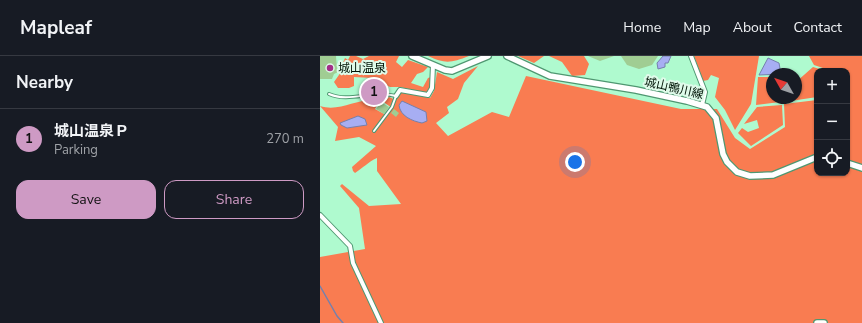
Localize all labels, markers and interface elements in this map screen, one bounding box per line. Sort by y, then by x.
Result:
text: Mapleaf [20,15,92,41]
text: Home [623,18,661,37]
text: Map [683,18,711,37]
text: About [733,18,772,37]
text: Contact [794,18,842,37]
place label: 城山温泉 [338,60,386,76]
marker: 城山温泉 [325,63,335,73]
north arrow [766,68,802,104]
map controls [814,68,850,176]
button: + [814,68,850,104]
text: Nearby [16,71,73,94]
street label: 城山鴨川線 [643,73,705,103]
pin: 1 [361,77,387,107]
button: − [814,104,850,140]
text: 城山温泉Ｐ [54,121,129,141]
text: 1 [25,130,33,148]
text: 270 m [266,130,304,148]
button: locate [814,140,850,176]
text: Parking [54,141,98,159]
your location [565,152,585,172]
button: Save [16,180,156,219]
button: Share [164,180,304,219]

